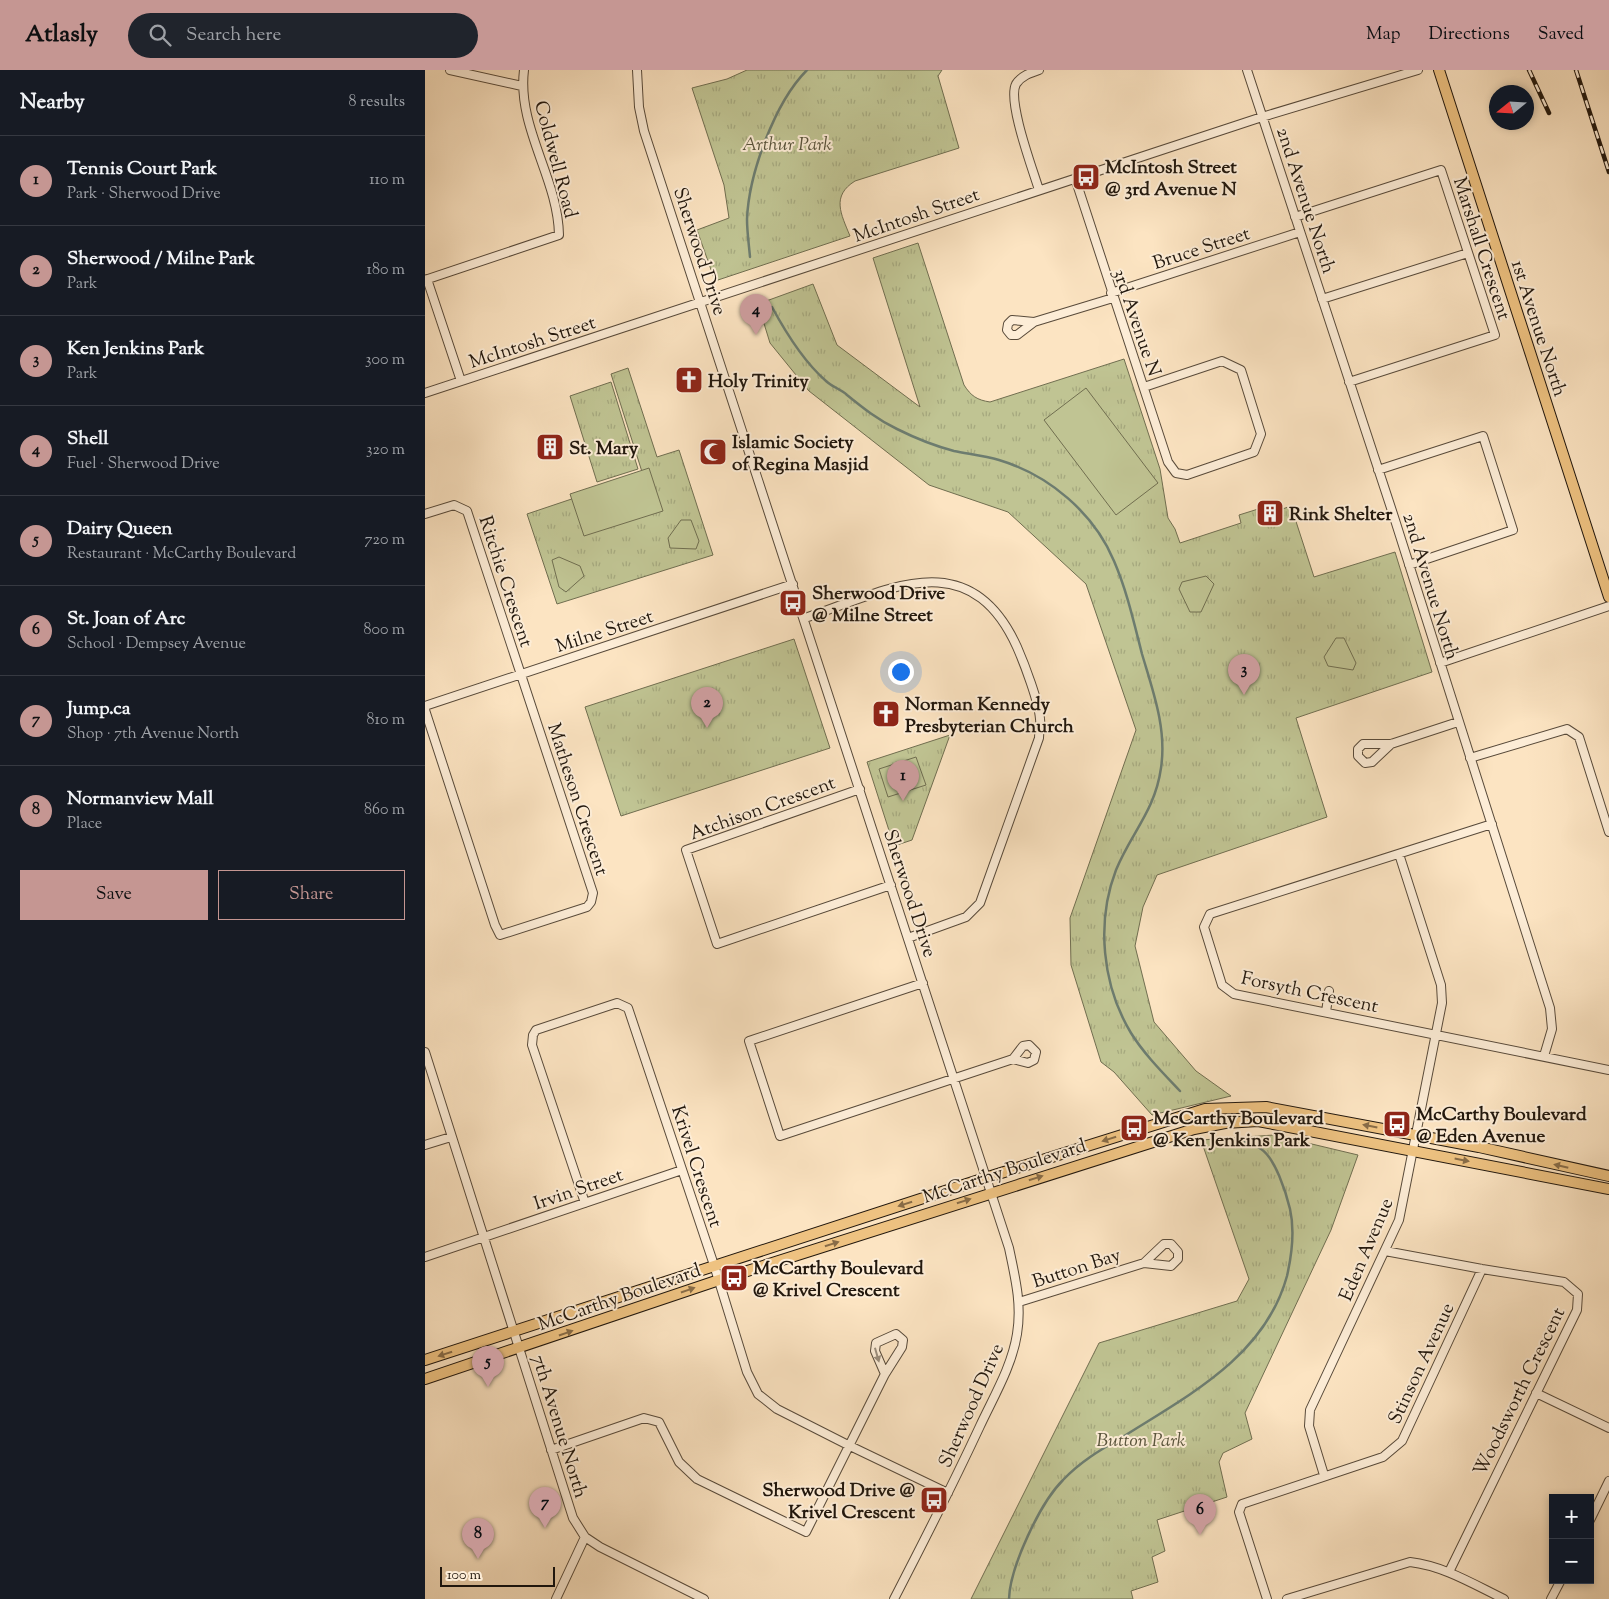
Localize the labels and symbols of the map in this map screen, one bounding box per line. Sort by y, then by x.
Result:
north arrow [1489,85,1534,130]
street label: Coldwell Road [526,98,583,222]
street label: 2nd Avenue North [1268,124,1341,277]
park label: Arthur Park [742,132,832,159]
place label: McIntosh Street @ 3rd Avenue N [1105,155,1237,204]
bus stop icon: McIntosh Street @ 3rd Avenue N [1071,162,1101,192]
street label: Marshall Crescent [1445,174,1517,324]
street label: McIntosh Street [850,182,984,251]
street label: Sherwood Drive [665,184,732,319]
street label: Bruce Street [1150,221,1254,278]
street label: 1st Avenue North [1503,257,1572,401]
street label: 3rd Avenue N [1105,265,1167,380]
pin: 4 [740,294,772,335]
street label: McIntosh Street [466,310,600,377]
church icon: Holy Trinity [674,365,704,395]
place label: Holy Trinity [708,369,809,396]
place label: Islamic Society of Regina Masjid [732,430,869,479]
building icon: St. Mary [535,432,565,462]
place label: St. Mary [569,436,639,463]
mosque icon: Islamic Society of Regina Masjid [698,437,728,467]
building icon: Rink Shelter [1255,498,1285,528]
place label: Rink Shelter [1289,502,1393,529]
street label: 2nd Avenue North [1394,510,1465,664]
street label: Ritchie Crescent [471,513,539,651]
place label: Sherwood Drive @ Milne Street [812,581,945,630]
bus stop icon: Sherwood Drive @ Milne Street [778,588,808,618]
street label: Milne Street [552,604,658,661]
pin: 3 [1228,654,1260,695]
your location [888,659,914,685]
pin: 2 [691,687,723,728]
place label: Norman Kennedy Presbyterian Church [905,692,1075,741]
church icon: Norman Kennedy Presbyterian Church [871,699,901,729]
street label: Matheson Crescent [539,720,614,880]
pin: 1 [887,760,919,801]
street label: Atchison Crescent [686,770,840,848]
street label: Sherwood Drive [875,826,942,961]
street label: Forsyth Crescent [1238,966,1381,1021]
street label: Krivel Crescent [663,1102,728,1232]
place label: McCarthy Boulevard @ Eden Avenue [1416,1102,1587,1151]
place label: McCarthy Boulevard @ Ken Jenkins Park [1153,1106,1324,1155]
bus stop icon: McCarthy Boulevard @ Eden Avenue [1382,1109,1412,1139]
bus stop icon: McCarthy Boulevard @ Ken Jenkins Park [1119,1113,1149,1143]
one-way arrow [1362,1122,1377,1130]
street label: McCarthy Boulevard [919,1133,1090,1212]
one-way arrow [1101,1136,1116,1144]
one-way arrow [1454,1156,1470,1164]
street label: Irvin Street [530,1162,628,1218]
one-way arrow [1554,1162,1569,1170]
one-way arrow [1029,1174,1044,1182]
street label: Eden Avenue [1333,1194,1401,1306]
one-way arrow [957,1197,972,1205]
one-way arrow [898,1201,913,1208]
one-way arrow [824,1239,839,1247]
street label: Button Bay [1029,1242,1125,1296]
place label: McCarthy Boulevard @ Krivel Crescent [753,1256,924,1305]
street label: McCarthy Boulevard [535,1258,705,1339]
bus stop icon: McCarthy Boulevard @ Krivel Crescent [719,1263,749,1293]
one-way arrow [681,1286,696,1294]
street label: Stinson Avenue [1382,1299,1462,1429]
street label: Woodsworth Crescent [1468,1303,1573,1481]
one-way arrow [559,1329,574,1337]
street label: Sherwood Drive [933,1340,1012,1472]
pin: 5 [472,1346,504,1387]
one-way arrow [874,1348,882,1363]
one-way arrow [437,1350,452,1358]
street label: 7th Avenue North [524,1352,593,1502]
park label: Button Park [1097,1428,1186,1455]
place label: Sherwood Drive @ Krivel Crescent [762,1478,915,1527]
bus stop icon: Sherwood Drive @ Krivel Crescent [919,1485,949,1515]
pin: 7 [529,1487,561,1528]
pin: 6 [1184,1494,1216,1535]
pin: 8 [462,1518,494,1559]
scale bar [440,1564,555,1587]

